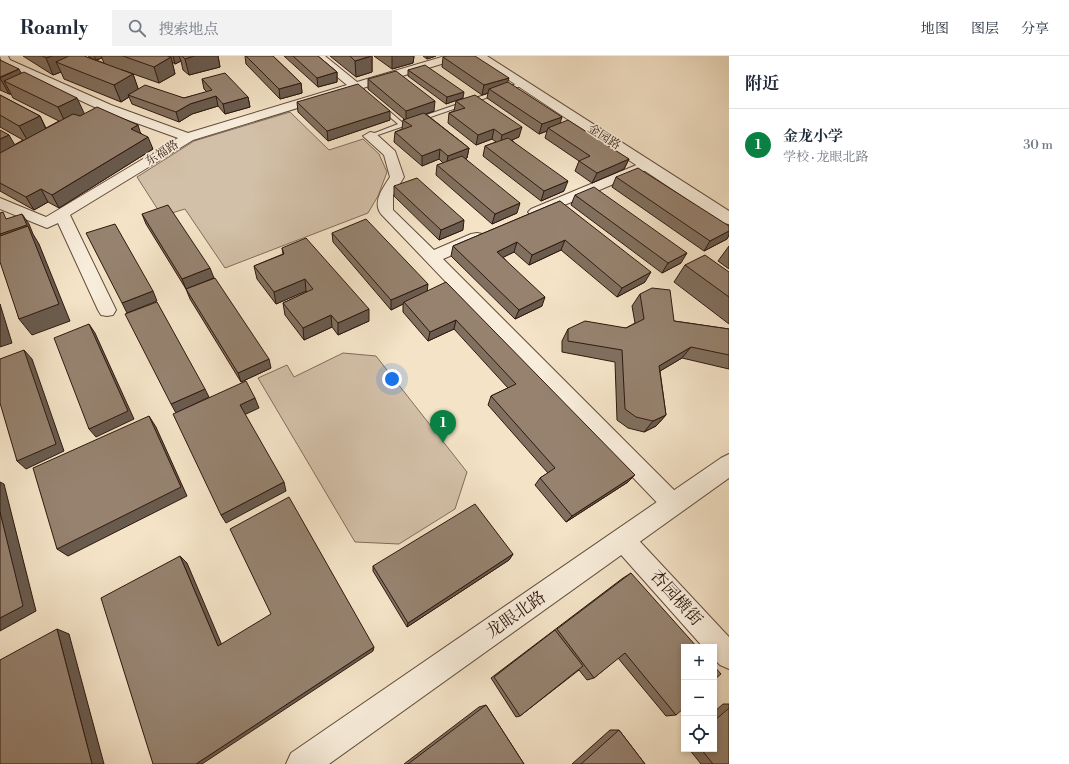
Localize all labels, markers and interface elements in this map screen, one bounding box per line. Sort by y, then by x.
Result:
search box [112,10,392,46]
text: Roamly [20,16,88,40]
icon: search [126,17,148,39]
text: 搜索地点 [158,20,218,39]
text: 地图 [921,20,949,38]
text: 图层 [971,20,999,38]
text: 分享 [1021,20,1049,38]
text: 附近 [745,73,779,95]
street label: 金园路 [585,121,623,153]
text: 金龙小学 [783,127,843,146]
street label: 东福路 [143,137,181,169]
text: 1 [755,137,761,153]
text: 30 m [1023,137,1053,153]
text: 学校 · 龙眼北路 [783,149,869,165]
your location [382,369,402,389]
pin: 1 [430,410,456,443]
street label: 杏园横街 [645,565,707,631]
street label: 龙眼北路 [482,586,550,644]
map controls [681,644,717,752]
button: + [681,644,717,680]
button: − [681,680,717,716]
button: locate [681,716,717,752]

